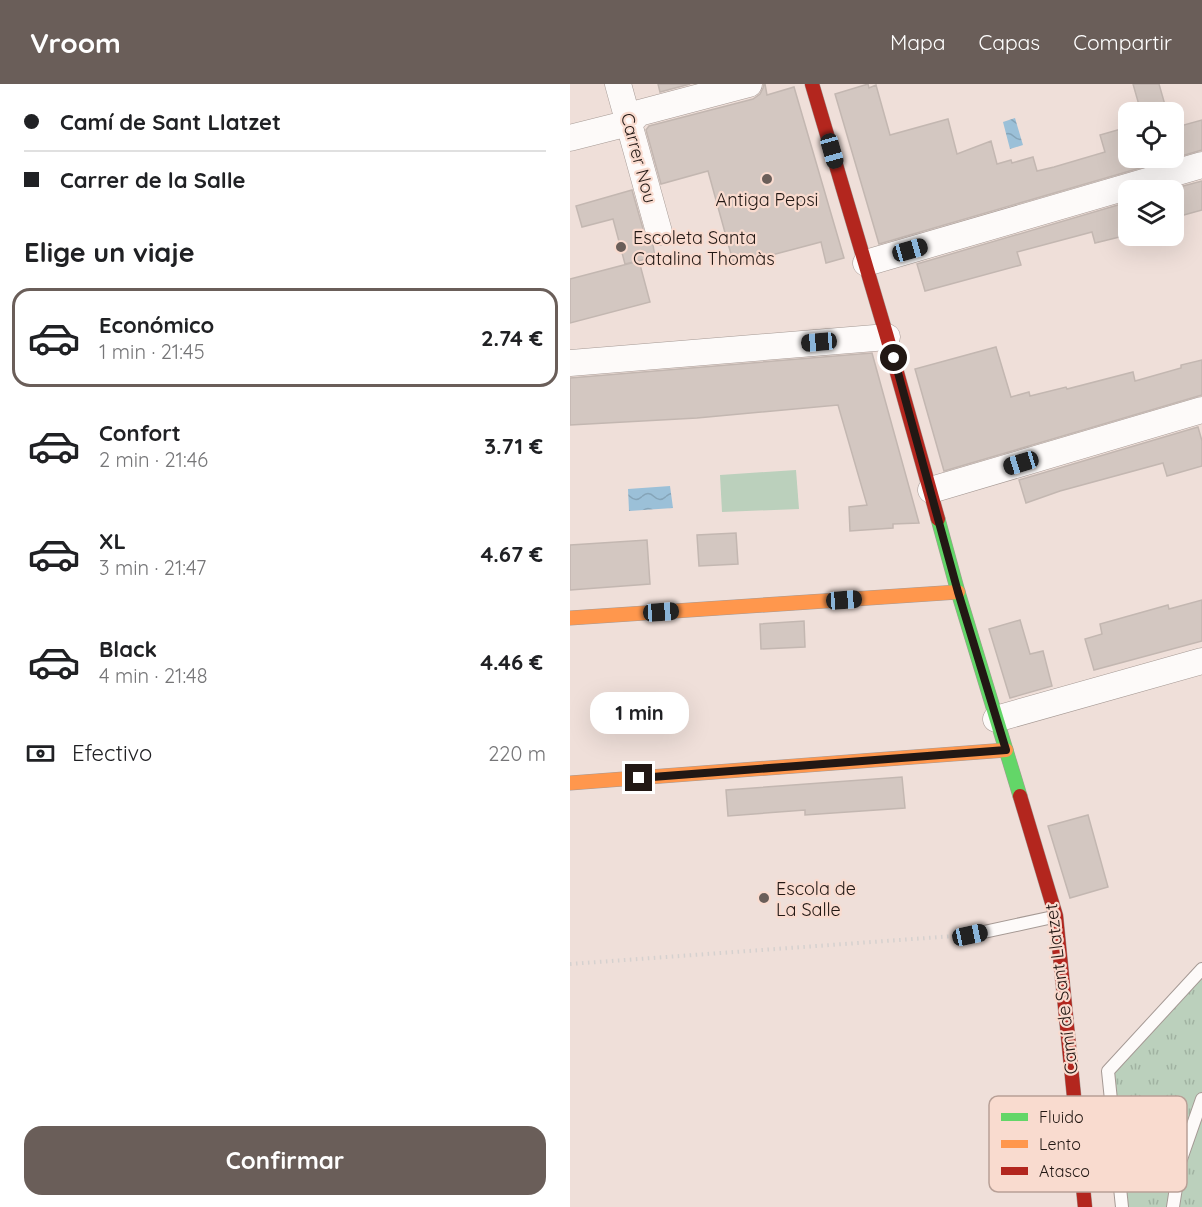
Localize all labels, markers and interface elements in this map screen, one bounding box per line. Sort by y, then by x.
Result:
text: Vroom [30,25,121,60]
text: Mapa [890,29,945,55]
text: Capas [978,29,1040,55]
text: Compartir [1073,29,1172,55]
map controls [1118,102,1184,246]
button: locate [1118,102,1184,168]
text: Camí de Sant Llatzet [60,108,281,136]
street label: Carrer Nou [616,110,662,206]
car [818,131,846,171]
text: Carrer de la Salle [60,166,245,194]
marker: Antiga Pepsi [760,172,774,186]
button: layers [1118,180,1184,246]
place label: Antiga Pepsi [716,188,818,211]
place label: Escoleta Santa Catalina Thomàs [633,226,775,270]
text: Elige un viaje [24,235,195,269]
car [890,236,930,264]
marker: Escoleta Santa Catalina Thomàs [614,240,628,254]
icon: car [27,311,81,365]
text: Económico [99,311,214,339]
text: 2.74 € [481,324,543,352]
car [800,331,838,353]
text: 1 min · 21:45 [99,339,205,364]
route start [880,344,907,371]
icon: car [27,419,81,473]
text: Confort [99,419,181,447]
text: 3.71 € [484,432,543,460]
text: 2 min · 21:46 [99,447,208,472]
car [1001,449,1041,477]
icon: car [27,527,81,581]
text: XL [99,527,126,555]
text: 4.67 € [480,540,543,568]
text: 3 min · 21:47 [99,555,206,580]
car [825,590,863,610]
car [642,602,680,622]
icon: car [27,635,81,689]
text: Black [99,635,157,663]
text: 4.46 € [480,648,543,676]
text: 4 min · 21:48 [99,663,207,688]
callout: 1 min [590,691,688,733]
text: 1 min [615,700,664,725]
icon: cash [24,737,57,770]
text: Efectivo [72,739,152,767]
text: 220 m [488,741,546,766]
route end [625,764,652,791]
place label: Escola de La Salle [776,877,856,921]
marker: Escola de La Salle [757,891,771,905]
street label: Camí de Sant Llatzet [1039,902,1083,1076]
car [951,922,989,948]
legend [989,1096,1187,1192]
text: Fluido [1039,1107,1084,1127]
button: Confirmar [24,1126,546,1195]
text: Lento [1039,1134,1081,1154]
text: Atasco [1039,1161,1090,1181]

